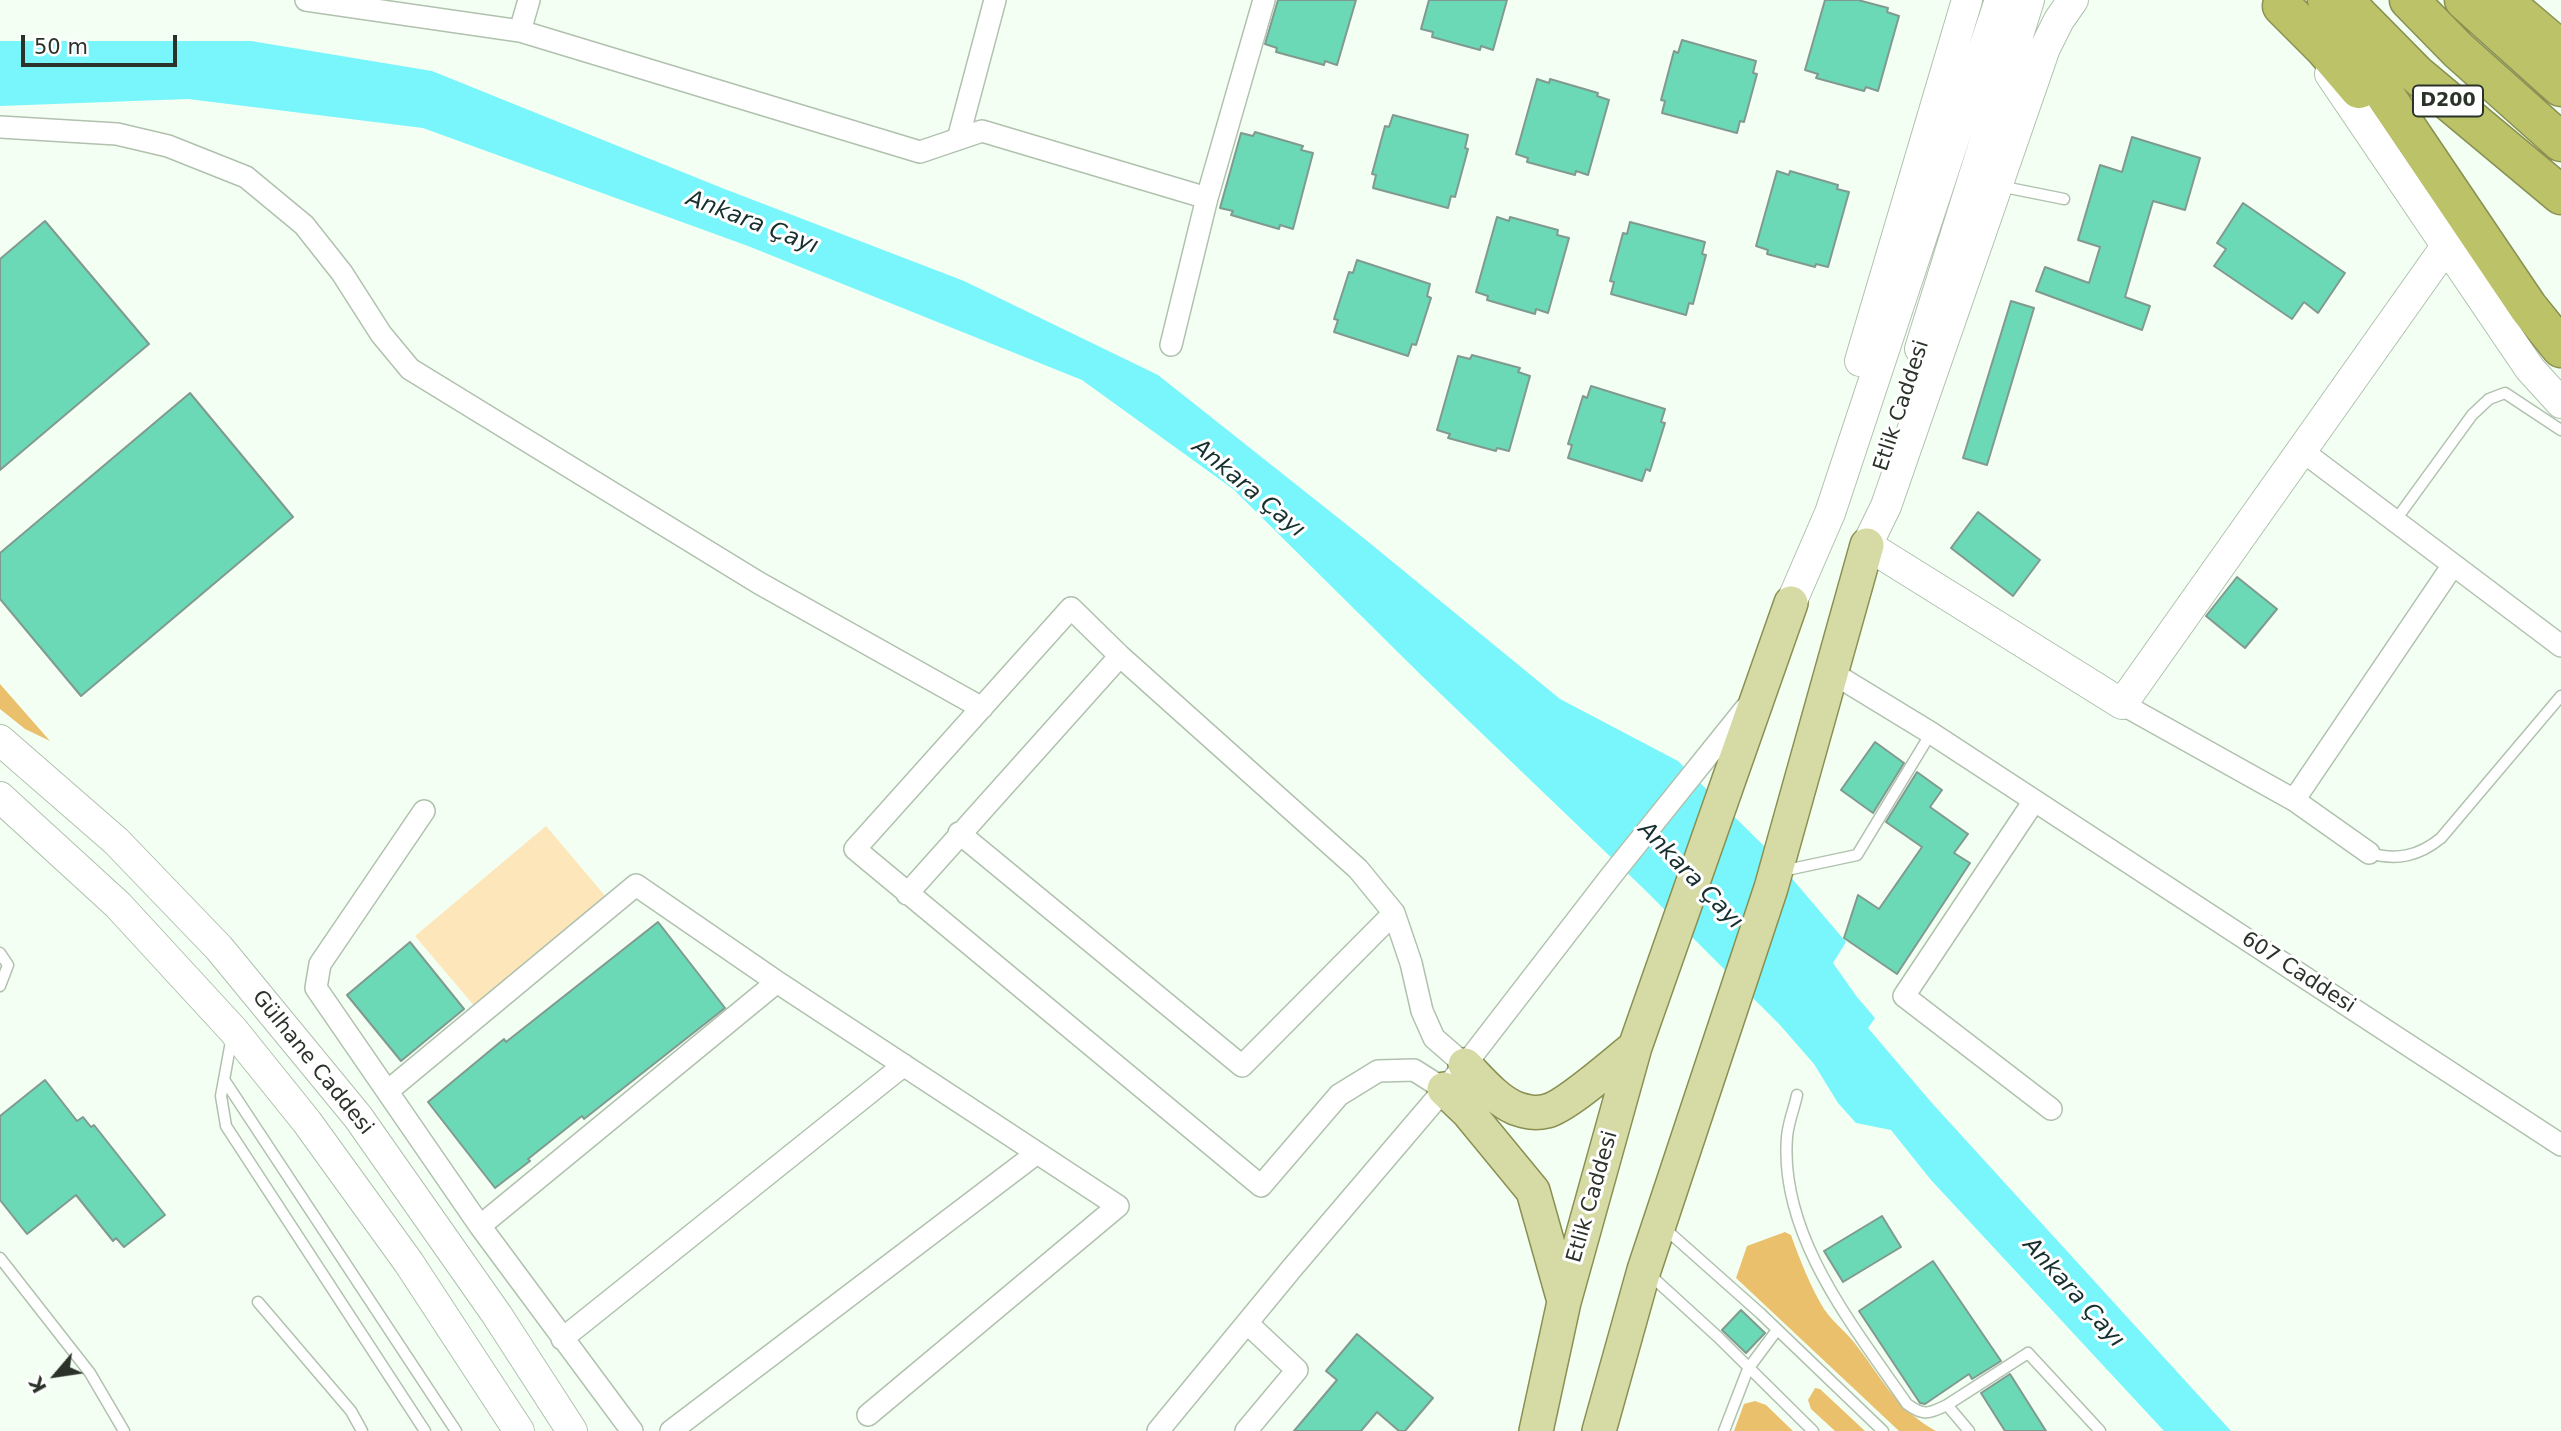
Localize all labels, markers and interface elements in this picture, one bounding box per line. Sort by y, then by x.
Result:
scale bar [24,21,180,65]
text: 50 m [34,35,88,59]
road number: D200 [2413,86,2483,116]
water label: Ankara Çayı [682,185,822,261]
street label: Etlik Caddesi [1869,337,1935,475]
water label: Ankara Çayı [1186,434,1310,544]
water label: Ankara Çayı [1632,817,1748,935]
street label: 607 Caddesi [2236,927,2360,1019]
street label: Gülhane Caddesi [246,986,378,1140]
street label: Etlik Caddesi [1562,1128,1624,1266]
water label: Ankara Çayı [2016,1232,2130,1354]
north arrow [21,1340,91,1410]
text: K [24,1373,51,1397]

